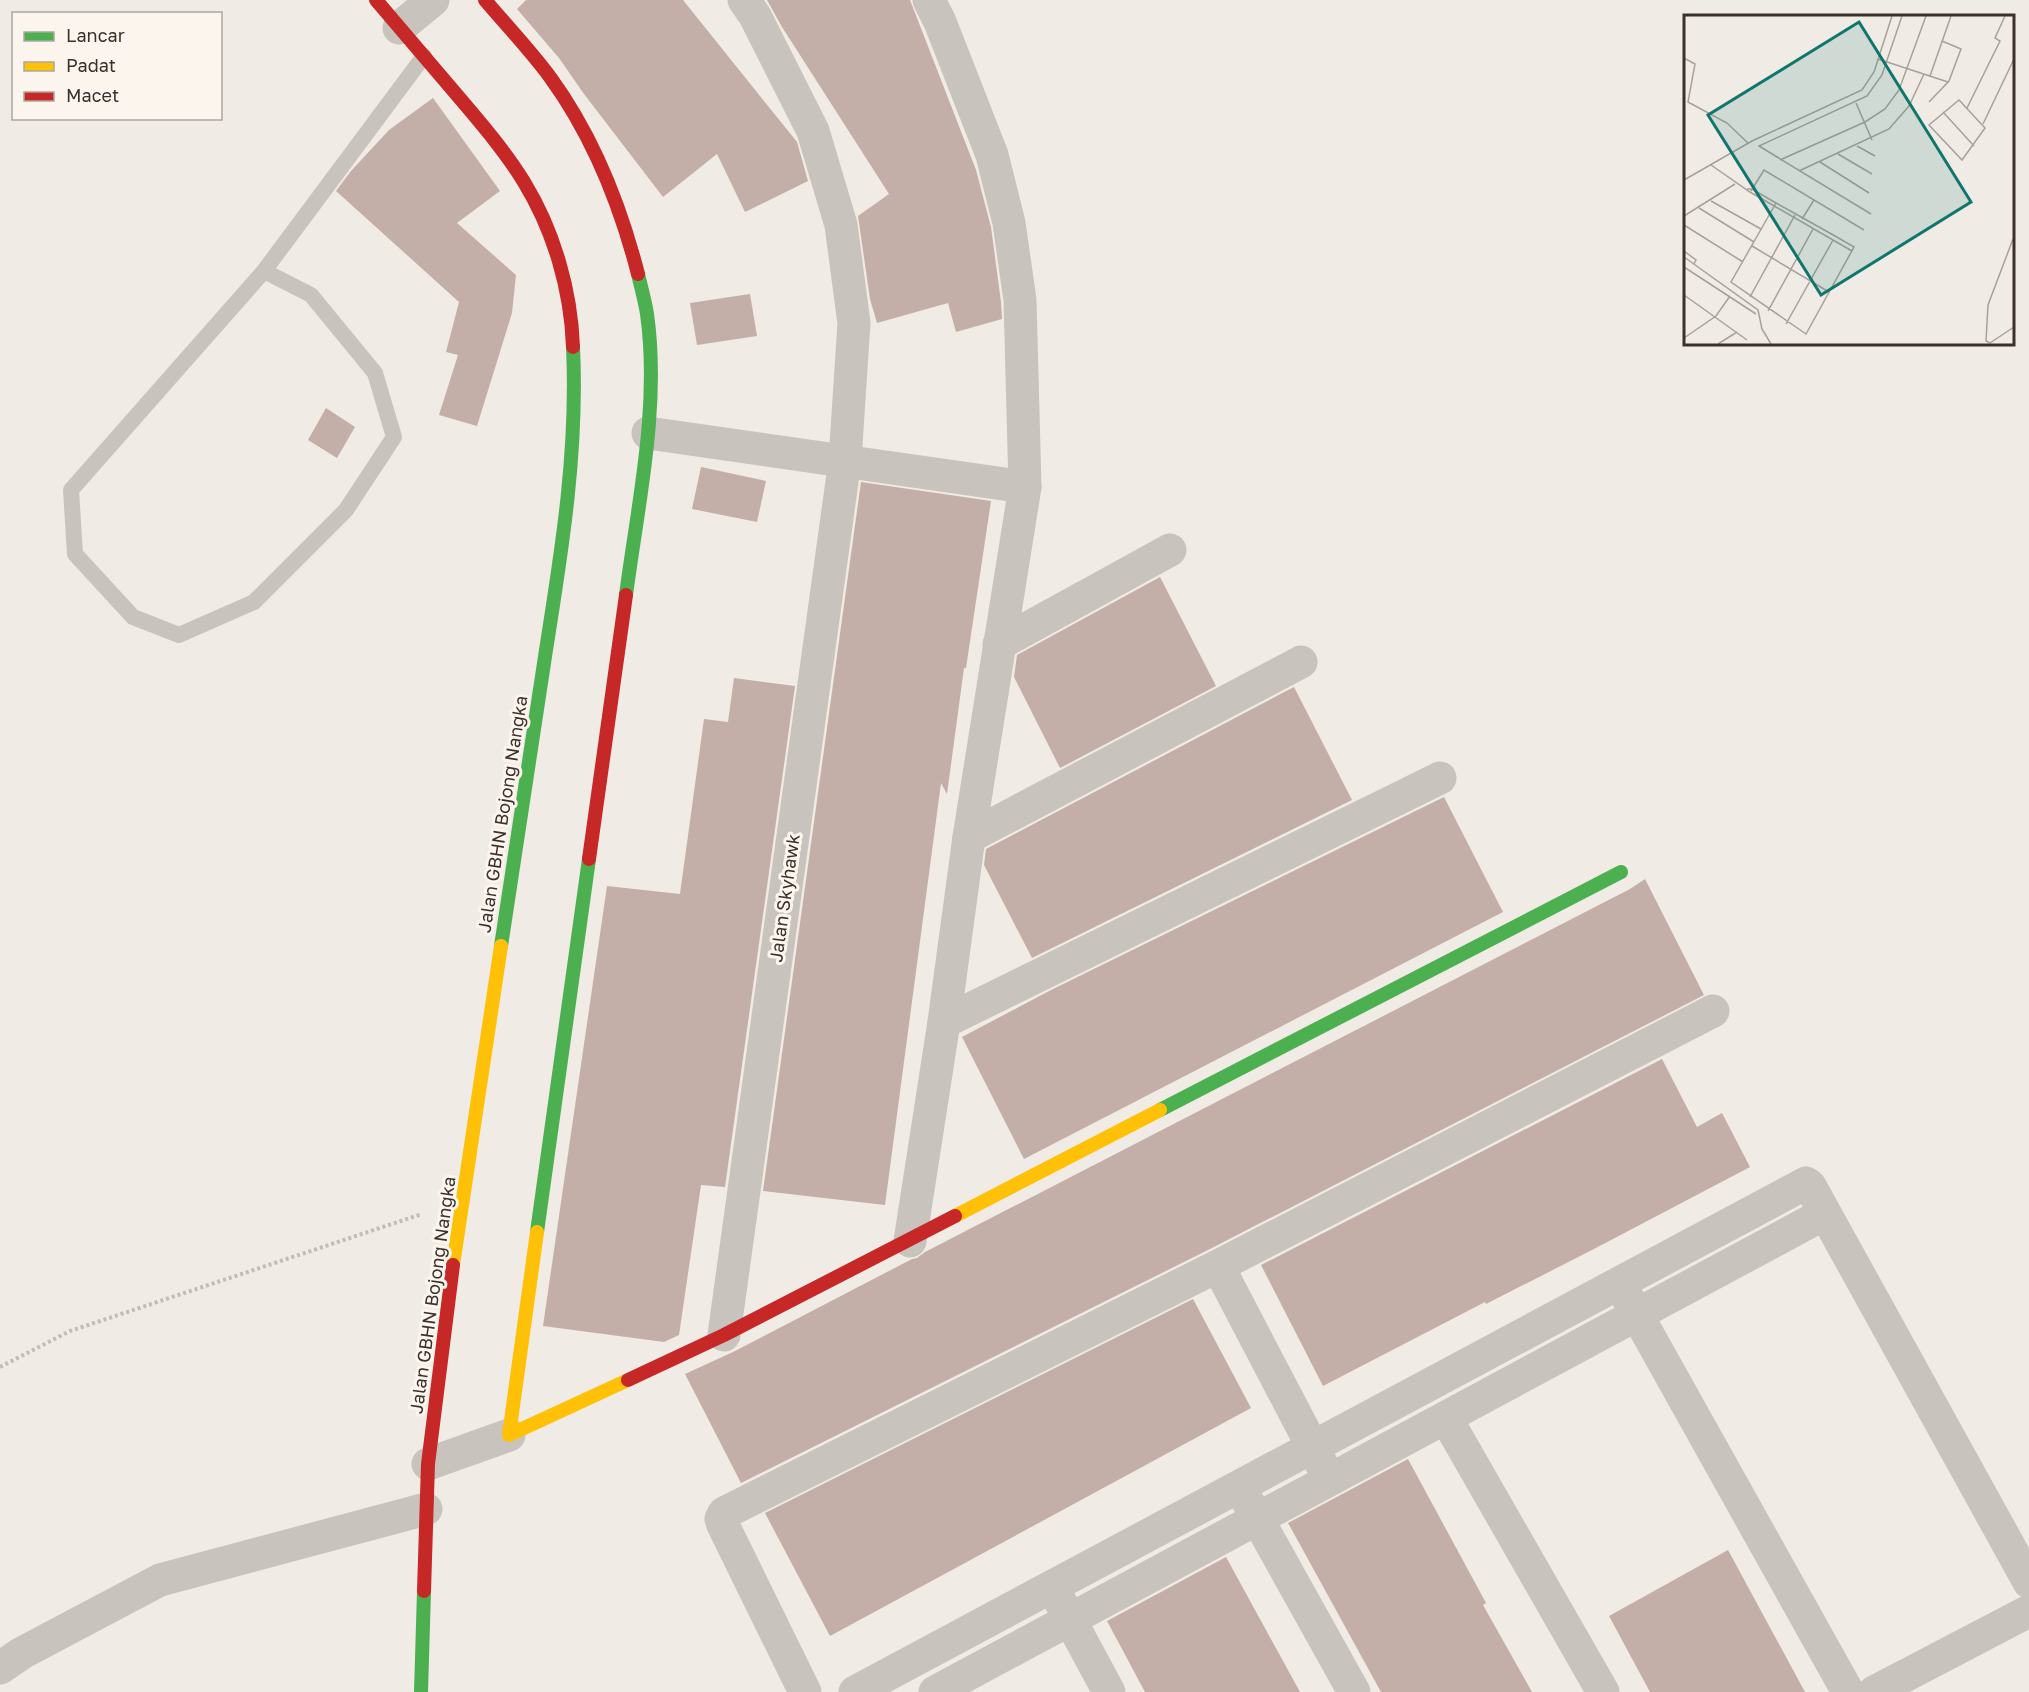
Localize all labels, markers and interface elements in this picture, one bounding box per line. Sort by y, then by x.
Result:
legend [12,12,222,120]
inset map [1684,15,2014,345]
text: Lancar [66,24,125,46]
text: Padat [66,54,116,76]
text: Macet [66,84,119,106]
street label: Jalan GBHN Bojong Nangka [472,694,532,934]
street label: Jalan Skyhawk [764,832,804,964]
street label: Jalan GBHN Bojong Nangka [404,1175,460,1415]

